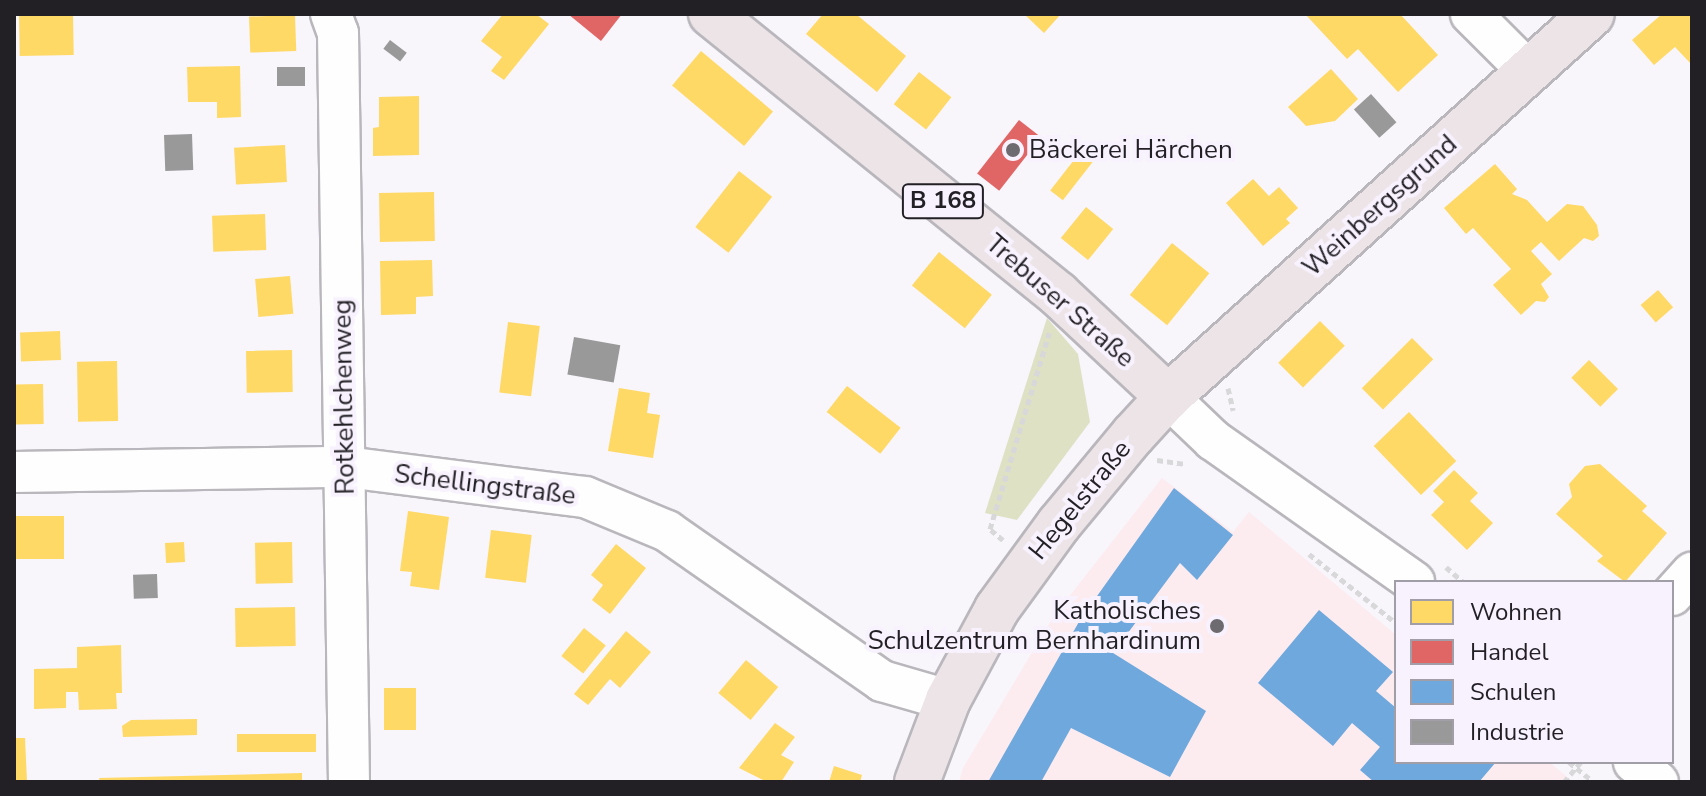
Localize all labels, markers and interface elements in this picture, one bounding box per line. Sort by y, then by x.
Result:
street label: Weinbergsgrund [1296,129,1464,283]
place label: Bäckerei Härchen [1029,134,1233,166]
marker: Bäckerei Härchen [1004,141,1022,159]
road number: B 168 [901,181,985,221]
street label: Trebuser Straße [979,228,1141,374]
street label: Rotkehlchenweg [327,299,361,495]
street label: Hegelstraße [1022,434,1138,566]
street label: Schellingstraße [393,458,577,512]
legend [1394,580,1674,764]
place label: Katholisches Schulzentrum Bernhardinum [868,595,1201,656]
text: Wohnen [1470,596,1562,628]
marker: Katholisches Schulzentrum Bernhardinum [1208,617,1226,635]
text: Handel [1470,636,1548,668]
text: Schulen [1470,676,1556,708]
text: Industrie [1470,716,1564,748]

